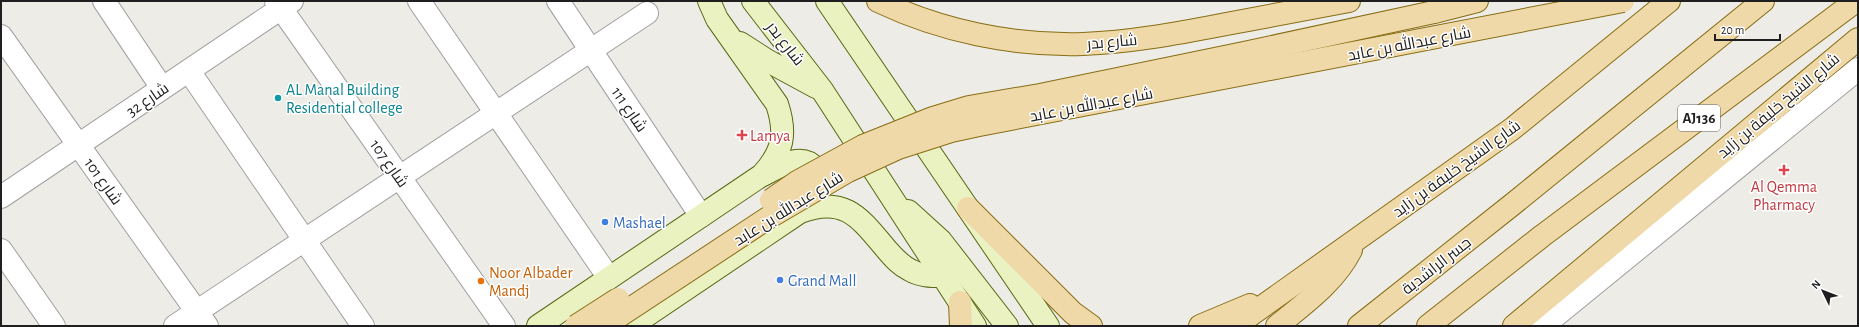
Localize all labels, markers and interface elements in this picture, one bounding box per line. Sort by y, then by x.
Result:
scale bar [1715,16,1780,42]
street label: شارع بدر [760,17,808,70]
street label: شارع عبدالله بن عابد [1346,21,1473,67]
text: 20 m [1721,24,1744,36]
street label: شارع بدر [1085,31,1138,55]
street label: شارع الشيخ خليفة بن زايد [1714,50,1845,164]
street label: شارع 32 [123,79,173,122]
place label: AL Manal Building Residential college [286,82,403,116]
street label: شارع عبدالله بن عابد [1028,82,1155,128]
street label: شارع 111 [606,84,651,137]
marker: AL Manal Building Residential college [273,93,283,103]
road number: AJ136 [1678,105,1720,131]
street label: شارع الشيخ خليفة بن زايد [1389,116,1525,223]
place label: Lamya [750,128,790,145]
marker: Lamya [737,130,747,140]
street label: شارع 107 [365,136,412,192]
street label: شارع 101 [79,155,126,210]
marker: Al Qemma Pharmacy [1779,165,1789,175]
street label: شارع عبدالله بن عابد [730,166,847,251]
place label: Al Qemma Pharmacy [1751,179,1817,214]
place label: Mashael [613,215,666,231]
marker: Mashael [600,217,610,227]
street label: جسر الراشدية [1398,233,1475,298]
place label: Noor Albader Mandj [489,265,573,300]
north arrow [1803,271,1843,311]
place label: Grand Mall [788,273,856,289]
marker: Grand Mall [775,275,785,285]
marker: Noor Albader Mandj [476,276,486,286]
text: N [1809,278,1823,291]

